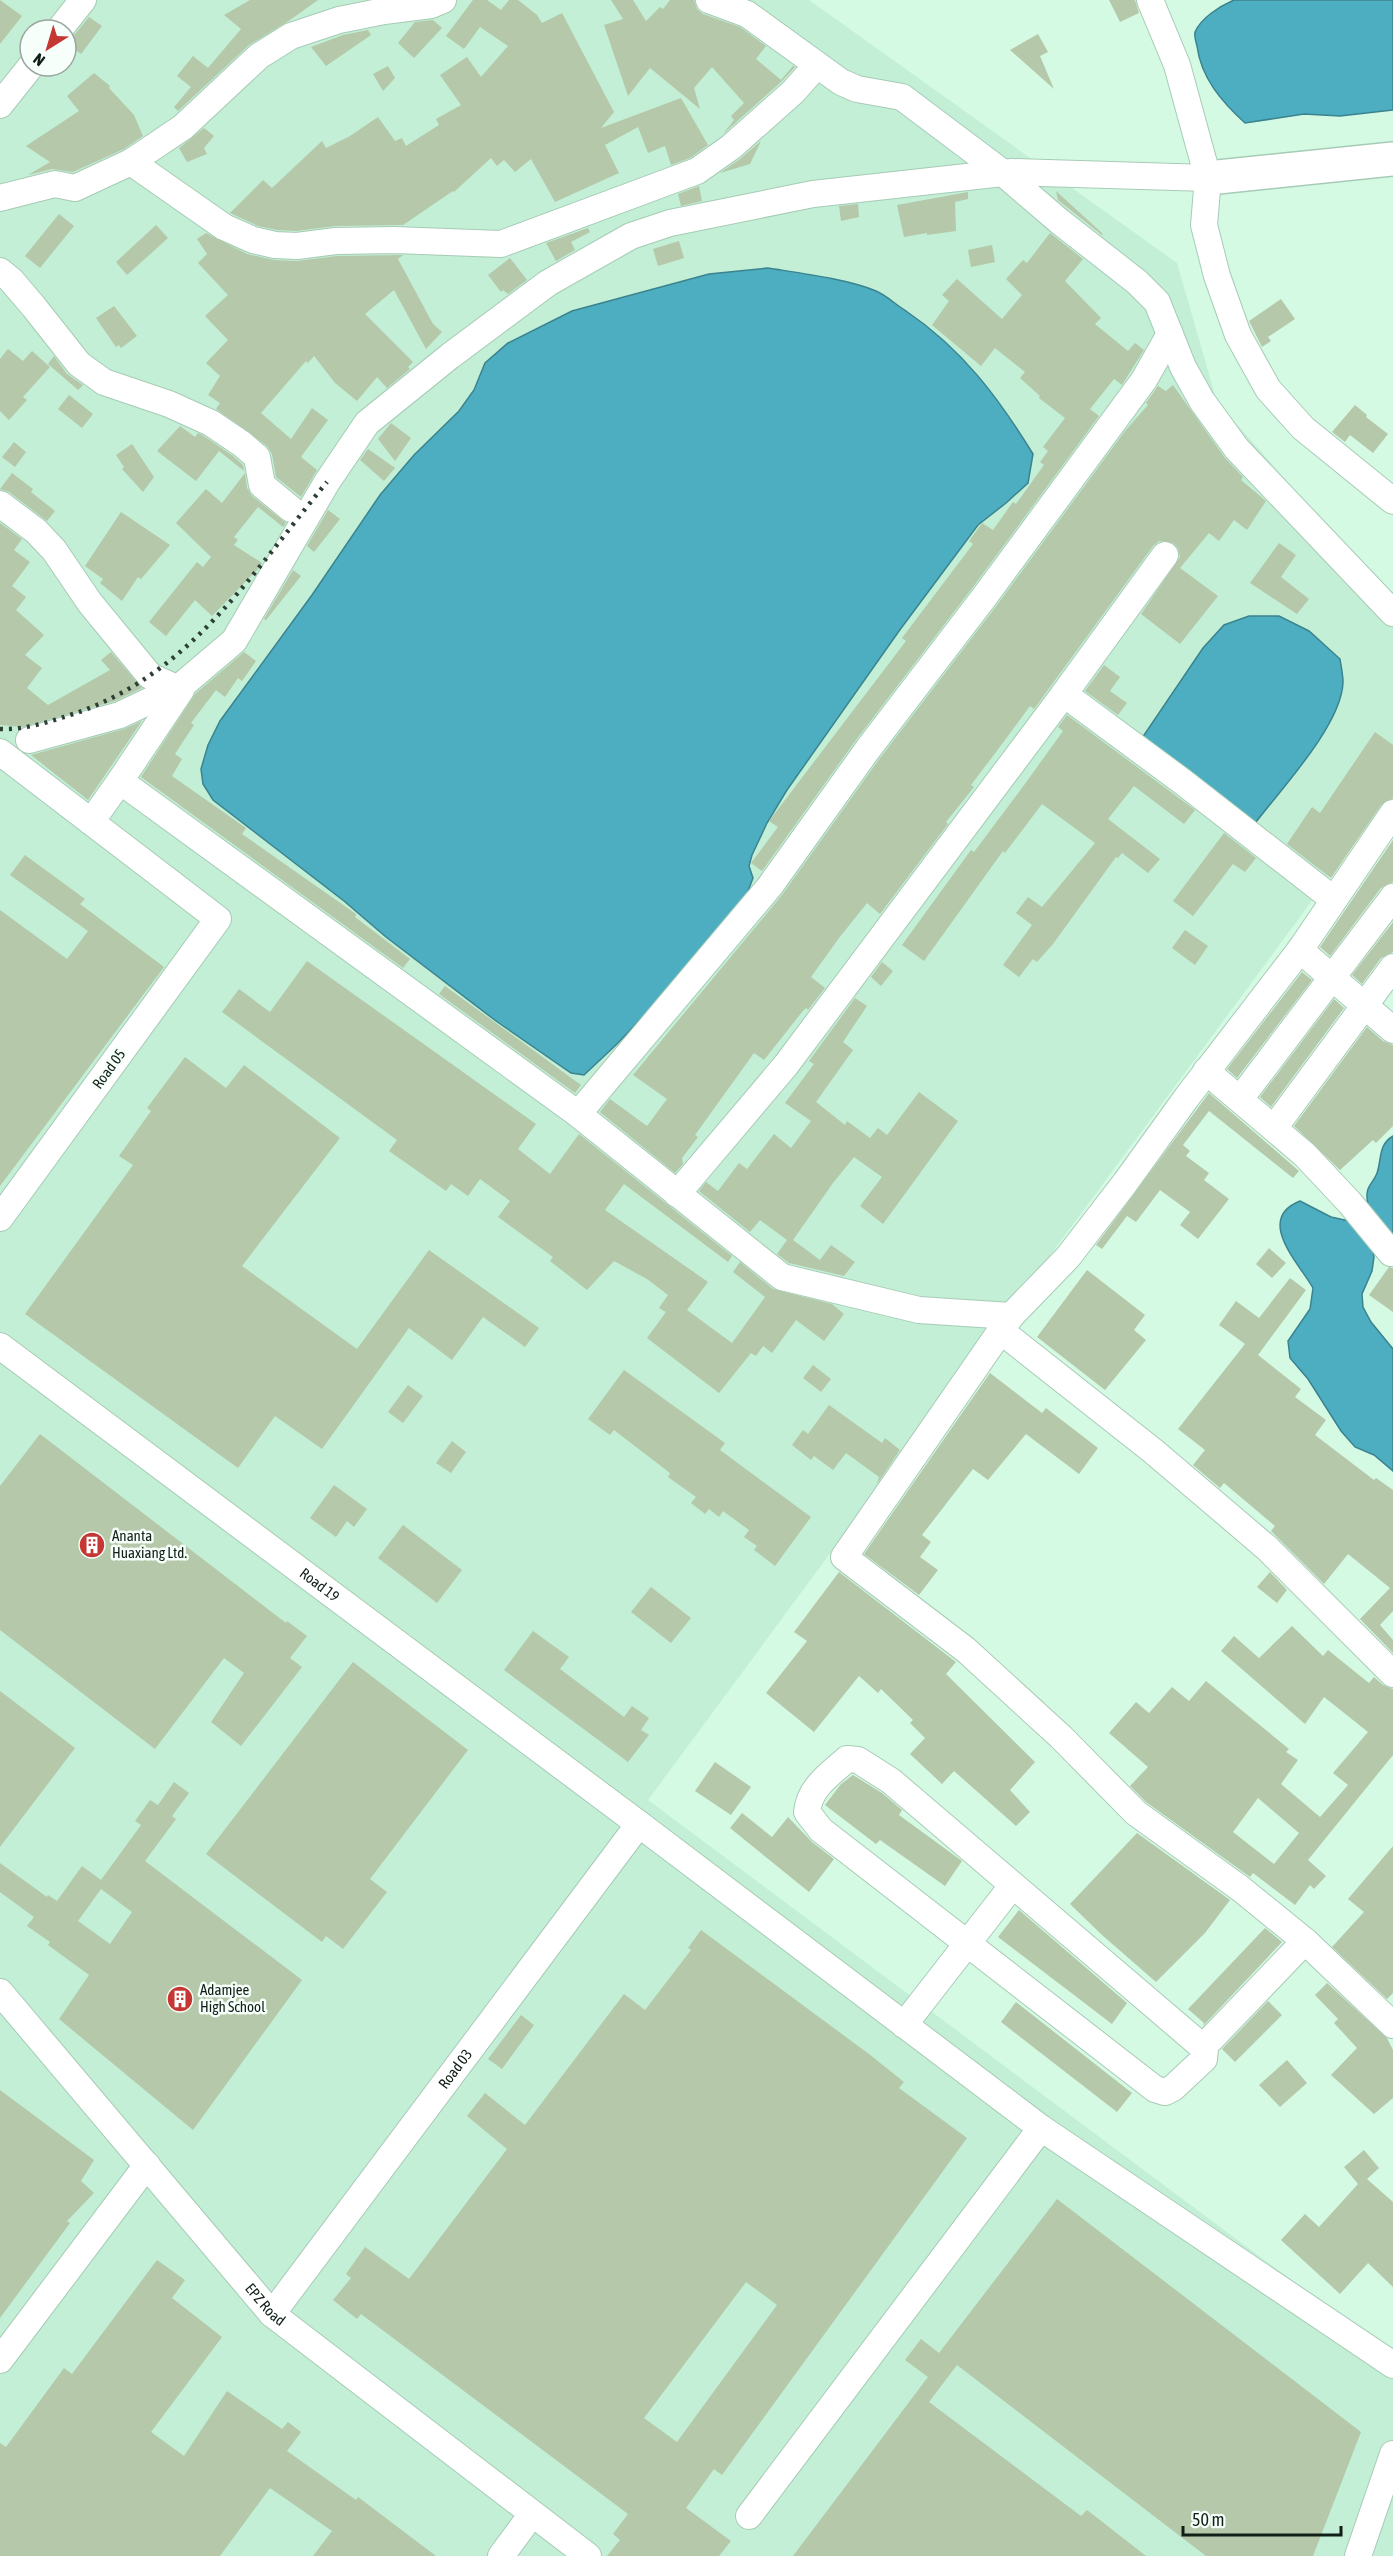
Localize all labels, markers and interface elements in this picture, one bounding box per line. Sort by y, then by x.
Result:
north arrow [18,18,78,78]
text: N [30,50,48,70]
street label: Road 05 [89,1046,129,1092]
place label: Ananta Huaxiang Ltd. [112,1527,187,1561]
building icon: Ananta Huaxiang Ltd. [77,1530,107,1560]
street label: Road 19 [297,1564,343,1605]
place label: Adamjee High School [200,1981,265,2015]
building icon: Adamjee High School [165,1984,195,2014]
street label: Road 03 [435,2046,475,2092]
street label: EPZ Road [242,2280,289,2329]
scale bar [1183,2499,1340,2537]
text: 50 m [1192,2509,1224,2530]

